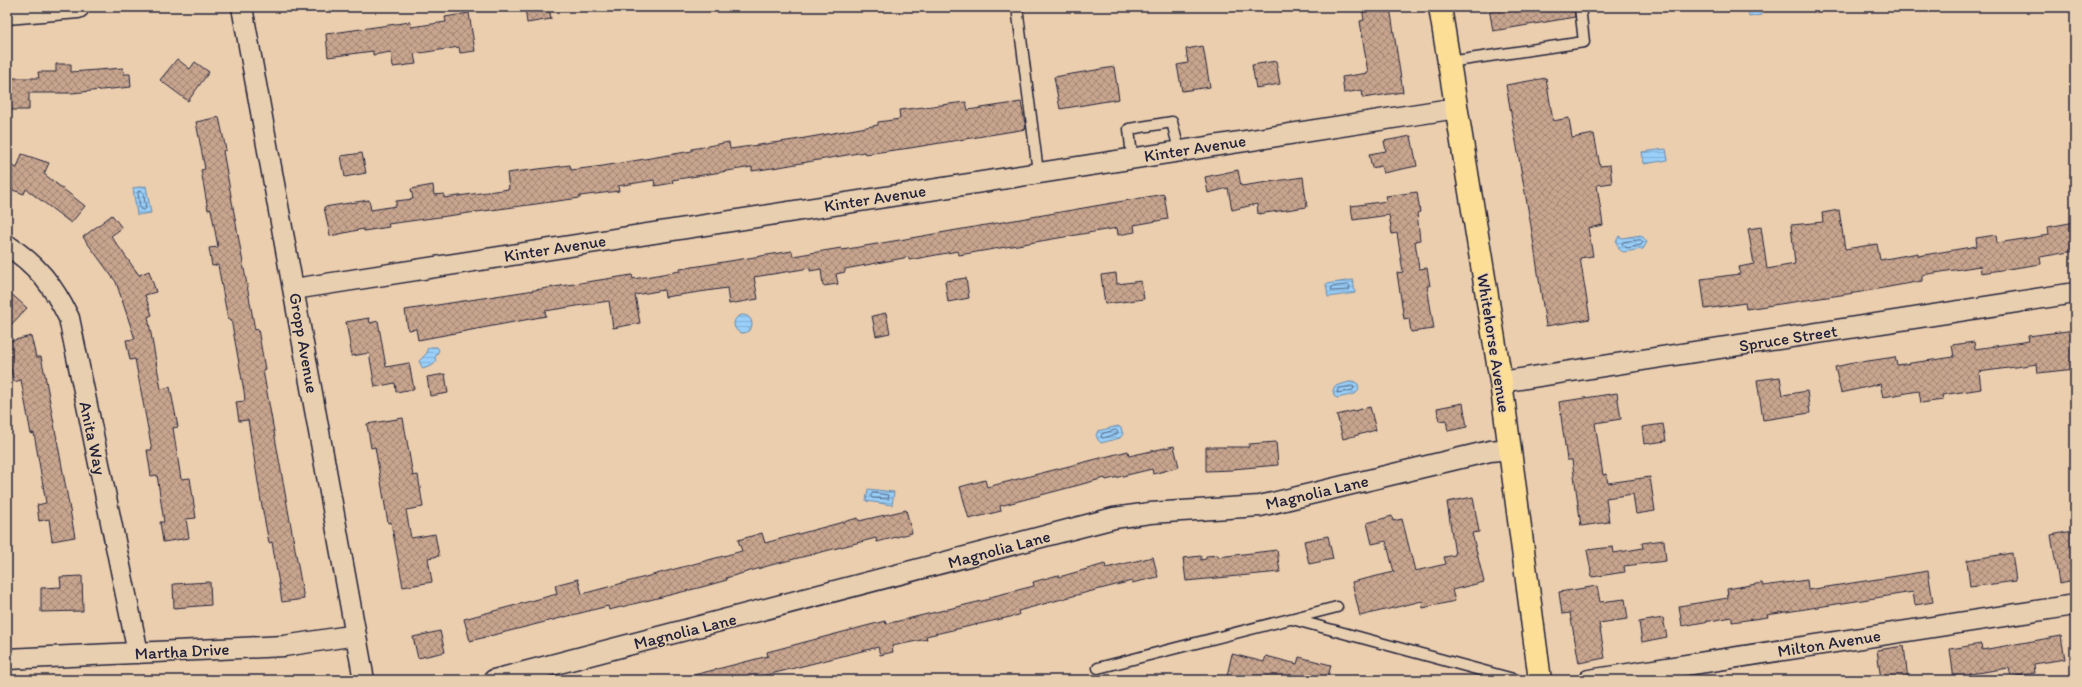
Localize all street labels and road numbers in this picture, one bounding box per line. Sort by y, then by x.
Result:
street label: Kinter Avenue [1143,130,1247,166]
street label: Kinter Avenue [823,180,927,216]
street label: Kinter Avenue [503,230,607,266]
street label: Whitehorse Avenue [1473,272,1515,414]
street label: Gropp Avenue [285,291,323,395]
street label: Spruce Street [1737,320,1839,356]
street label: Anita Way [75,399,111,477]
street label: Magnolia Lane [1263,470,1371,514]
street label: Magnolia Lane [946,526,1052,572]
street label: Magnolia Lane [632,609,738,653]
street label: Milton Avenue [1776,625,1882,661]
street label: Martha Drive [134,639,230,663]

